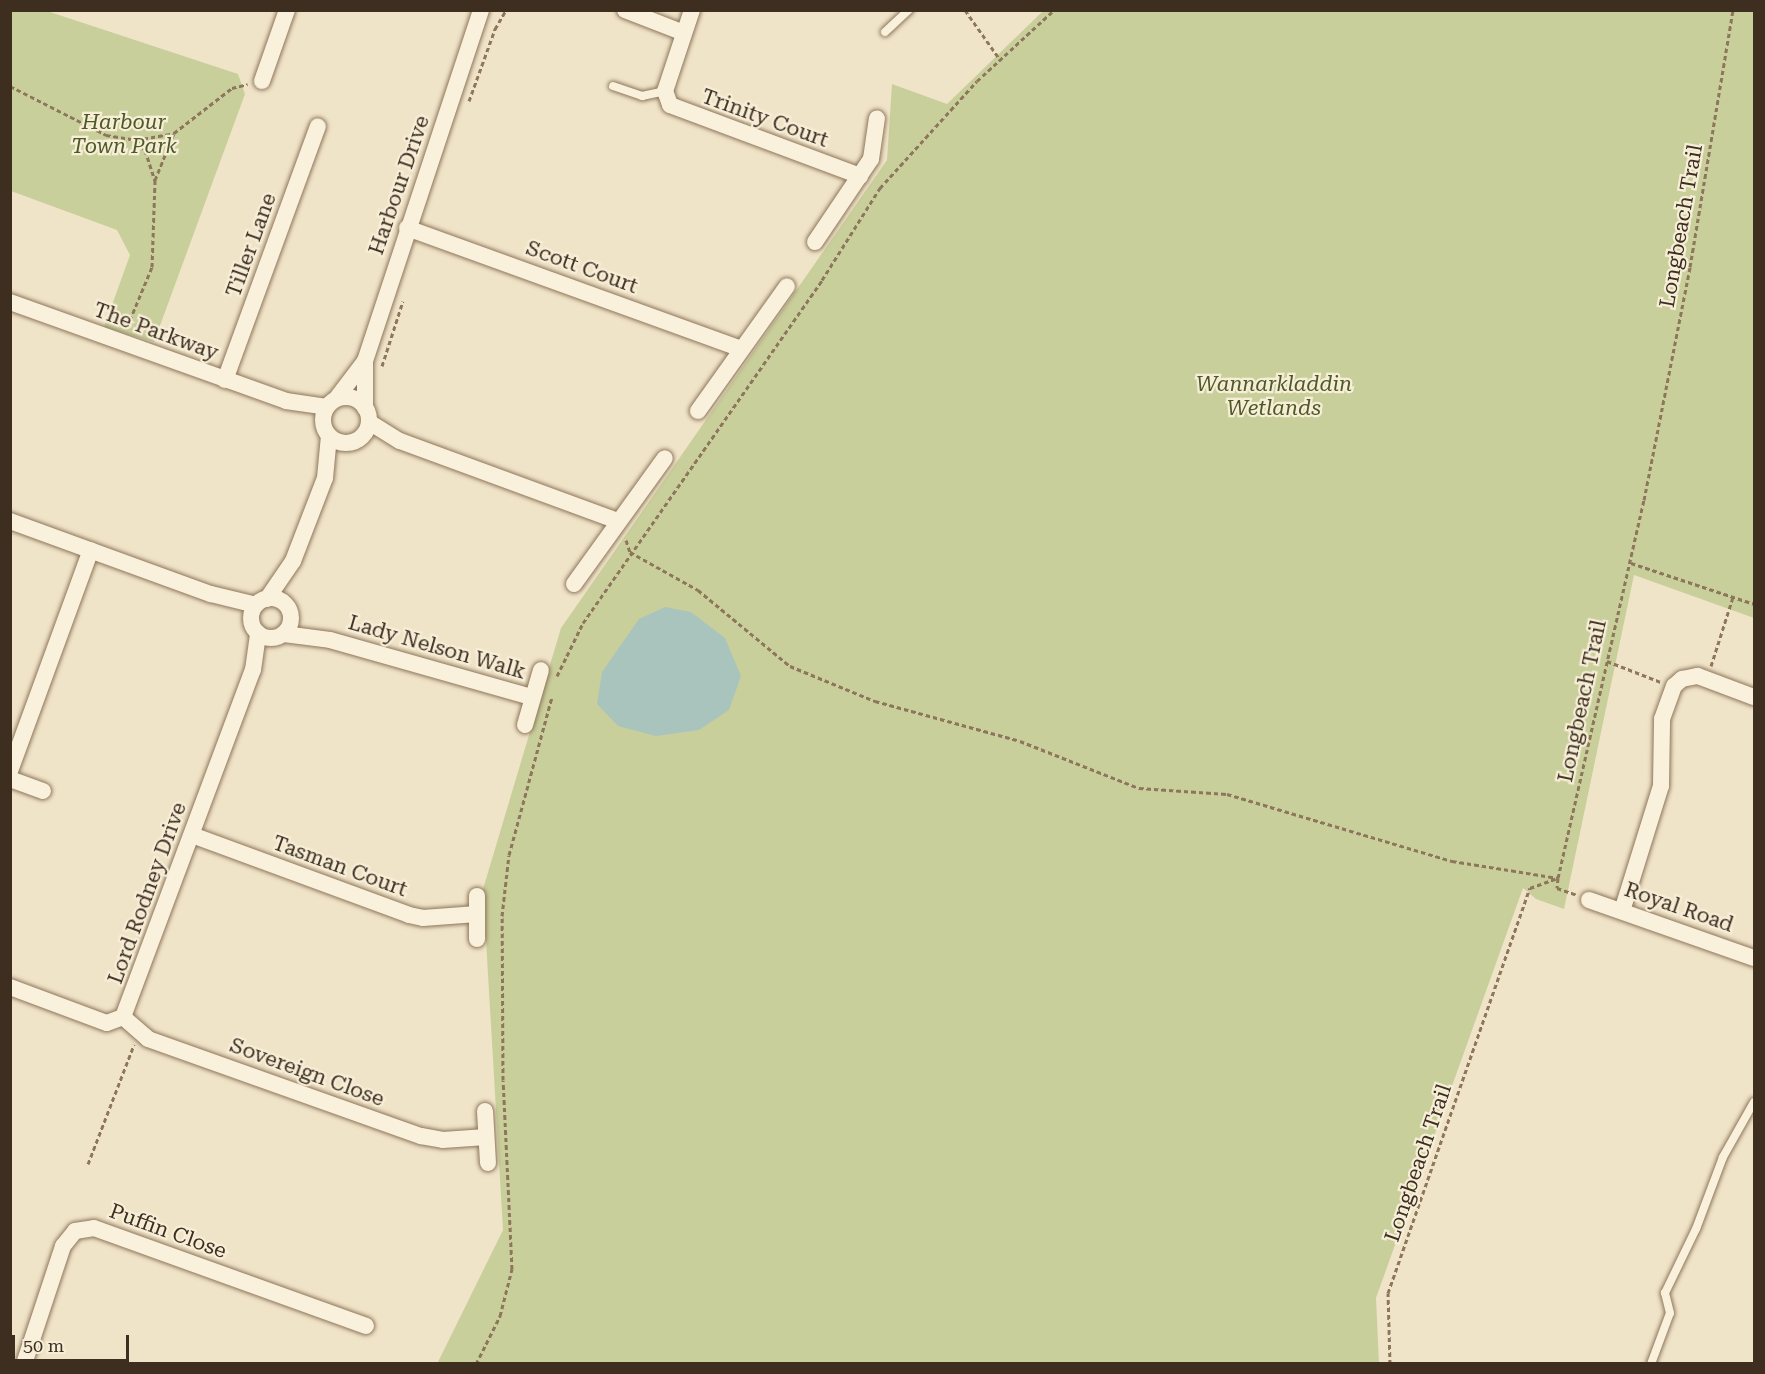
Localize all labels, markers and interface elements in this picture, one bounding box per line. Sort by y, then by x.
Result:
street label: Trinity Court [698,83,832,153]
park label: Harbour Town Park [71,109,177,159]
street label: Harbour Drive [363,112,435,258]
street label: Longbeach Trail [1654,143,1708,309]
street label: Tiller Lane [221,190,281,300]
street label: Scott Court [523,235,641,299]
street label: The Parkway [90,297,222,365]
park label: Wannarkladdin Wetlands [1196,371,1352,421]
street label: Lady Nelson Walk [345,610,529,684]
street label: Longbeach Trail [1553,618,1611,784]
street label: Lord Rodney Drive [102,799,192,987]
street label: Tasman Court [269,830,411,902]
street label: Royal Road [1621,877,1737,937]
street label: Sovereign Close [226,1032,388,1112]
street label: Longbeach Trail [1379,1081,1457,1245]
street label: Puffin Close [106,1198,230,1264]
scale bar [15,1323,132,1361]
text: 50 m [23,1335,64,1356]

